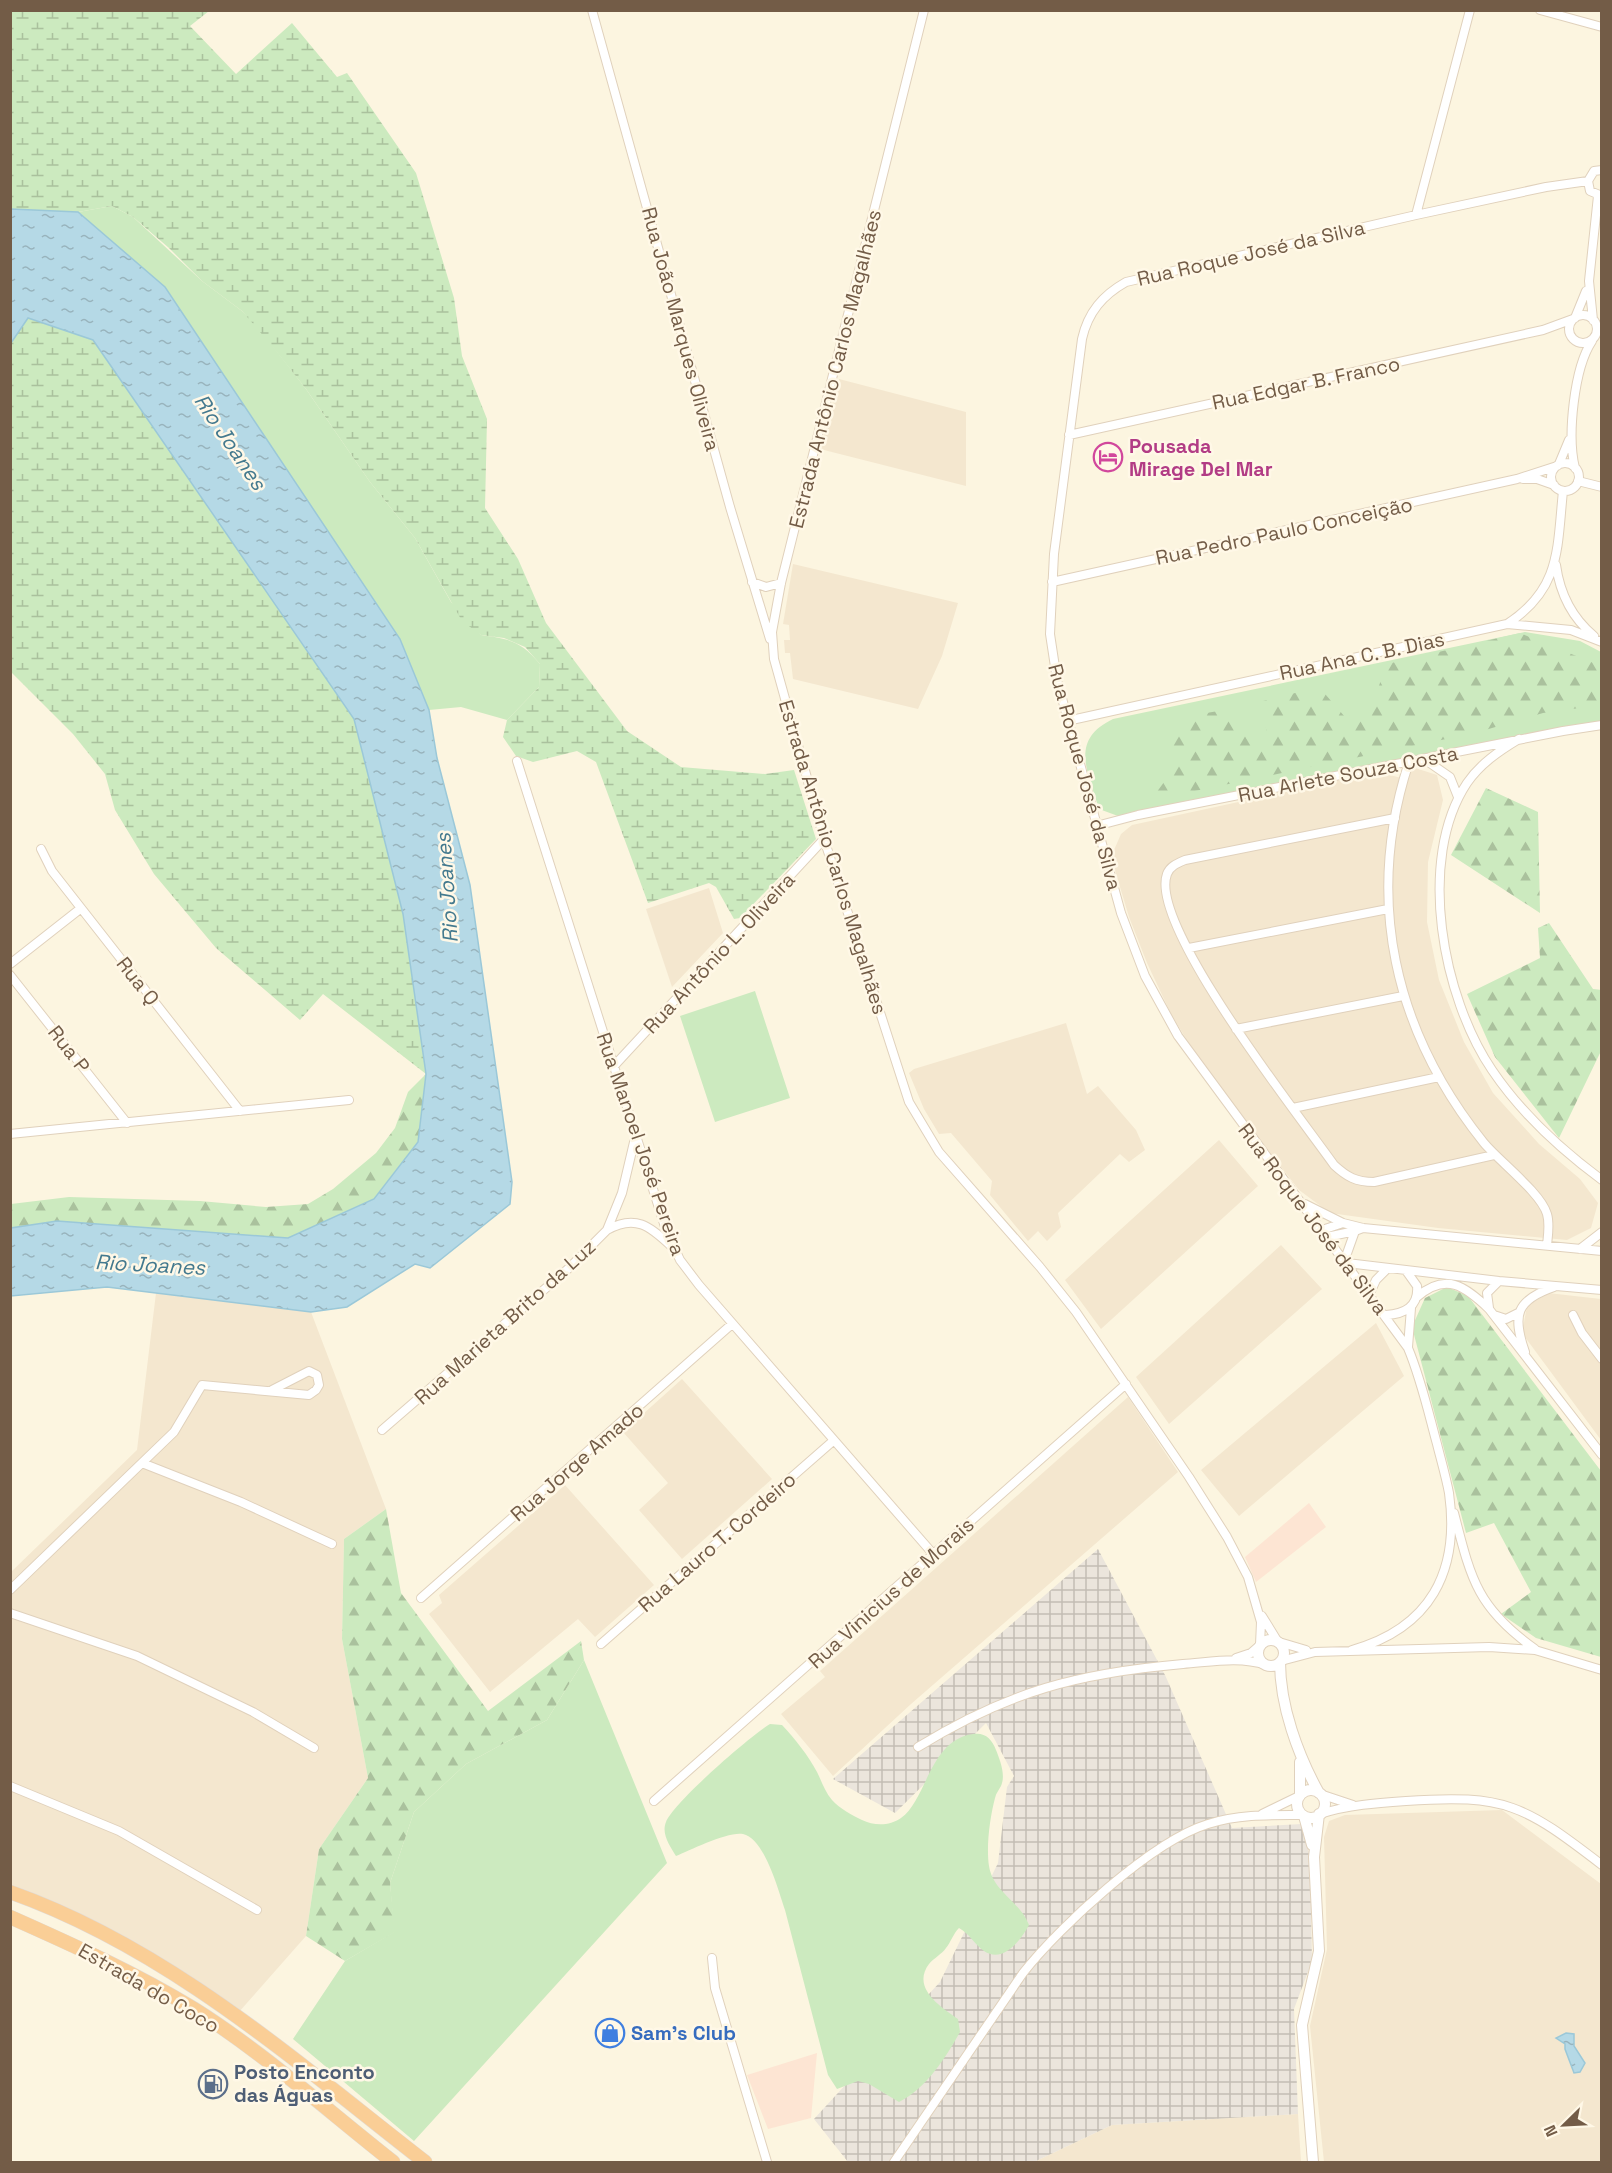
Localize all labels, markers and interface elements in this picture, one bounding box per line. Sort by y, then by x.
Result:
street label: Rua João Marques Oliveira [636,204,726,454]
street label: Estrada Antônio Carlos Magalhães [783,207,887,531]
street label: Rua Roque José da Silva [1134,214,1368,292]
street label: Rua Edgar B. Franco [1210,350,1402,416]
water label: Rio Joanes [188,389,273,496]
place label: Pousada Mirage Del Mar [1129,433,1273,482]
hotel icon: Pousada Mirage Del Mar [1092,441,1124,473]
street label: Rua Pedro Paulo Conceição [1153,491,1415,571]
street label: Rua Ana C. B. Dias [1277,626,1447,686]
street label: Rua Roque José da Silva [1042,661,1128,893]
street label: Estrada Antônio Carlos Magalhães [773,697,893,1017]
street label: Rua Arlete Souza Costa [1236,740,1460,808]
water label: Rio Joanes [429,831,464,944]
street label: Rua Antônio L. Oliveira [637,867,801,1039]
street label: Rua Q [111,951,165,1011]
street label: Rua P [42,1020,96,1078]
street label: Rua Manoel José Pereira [591,1029,691,1259]
street label: Rua Roque José da Silva [1232,1118,1394,1320]
street label: Rua Marieta Brito da Luz [409,1234,601,1410]
water label: Rio Joanes [94,1248,207,1281]
street label: Rua Jorge Amado [505,1397,649,1527]
street label: Rua Lauro T. Cordeiro [633,1466,801,1618]
street label: Rua Vinicius de Morais [803,1512,979,1674]
street label: Estrada do Coco [74,1937,224,2039]
shop icon: Sam's Club [594,2017,626,2049]
place label: Sam's Club [631,2020,736,2046]
place label: Posto Enconto das Águas [234,2059,375,2108]
fuel station icon: Posto Enconto das Águas [197,2068,229,2100]
north arrow [1534,2095,1594,2155]
text: N [1539,2122,1563,2140]

